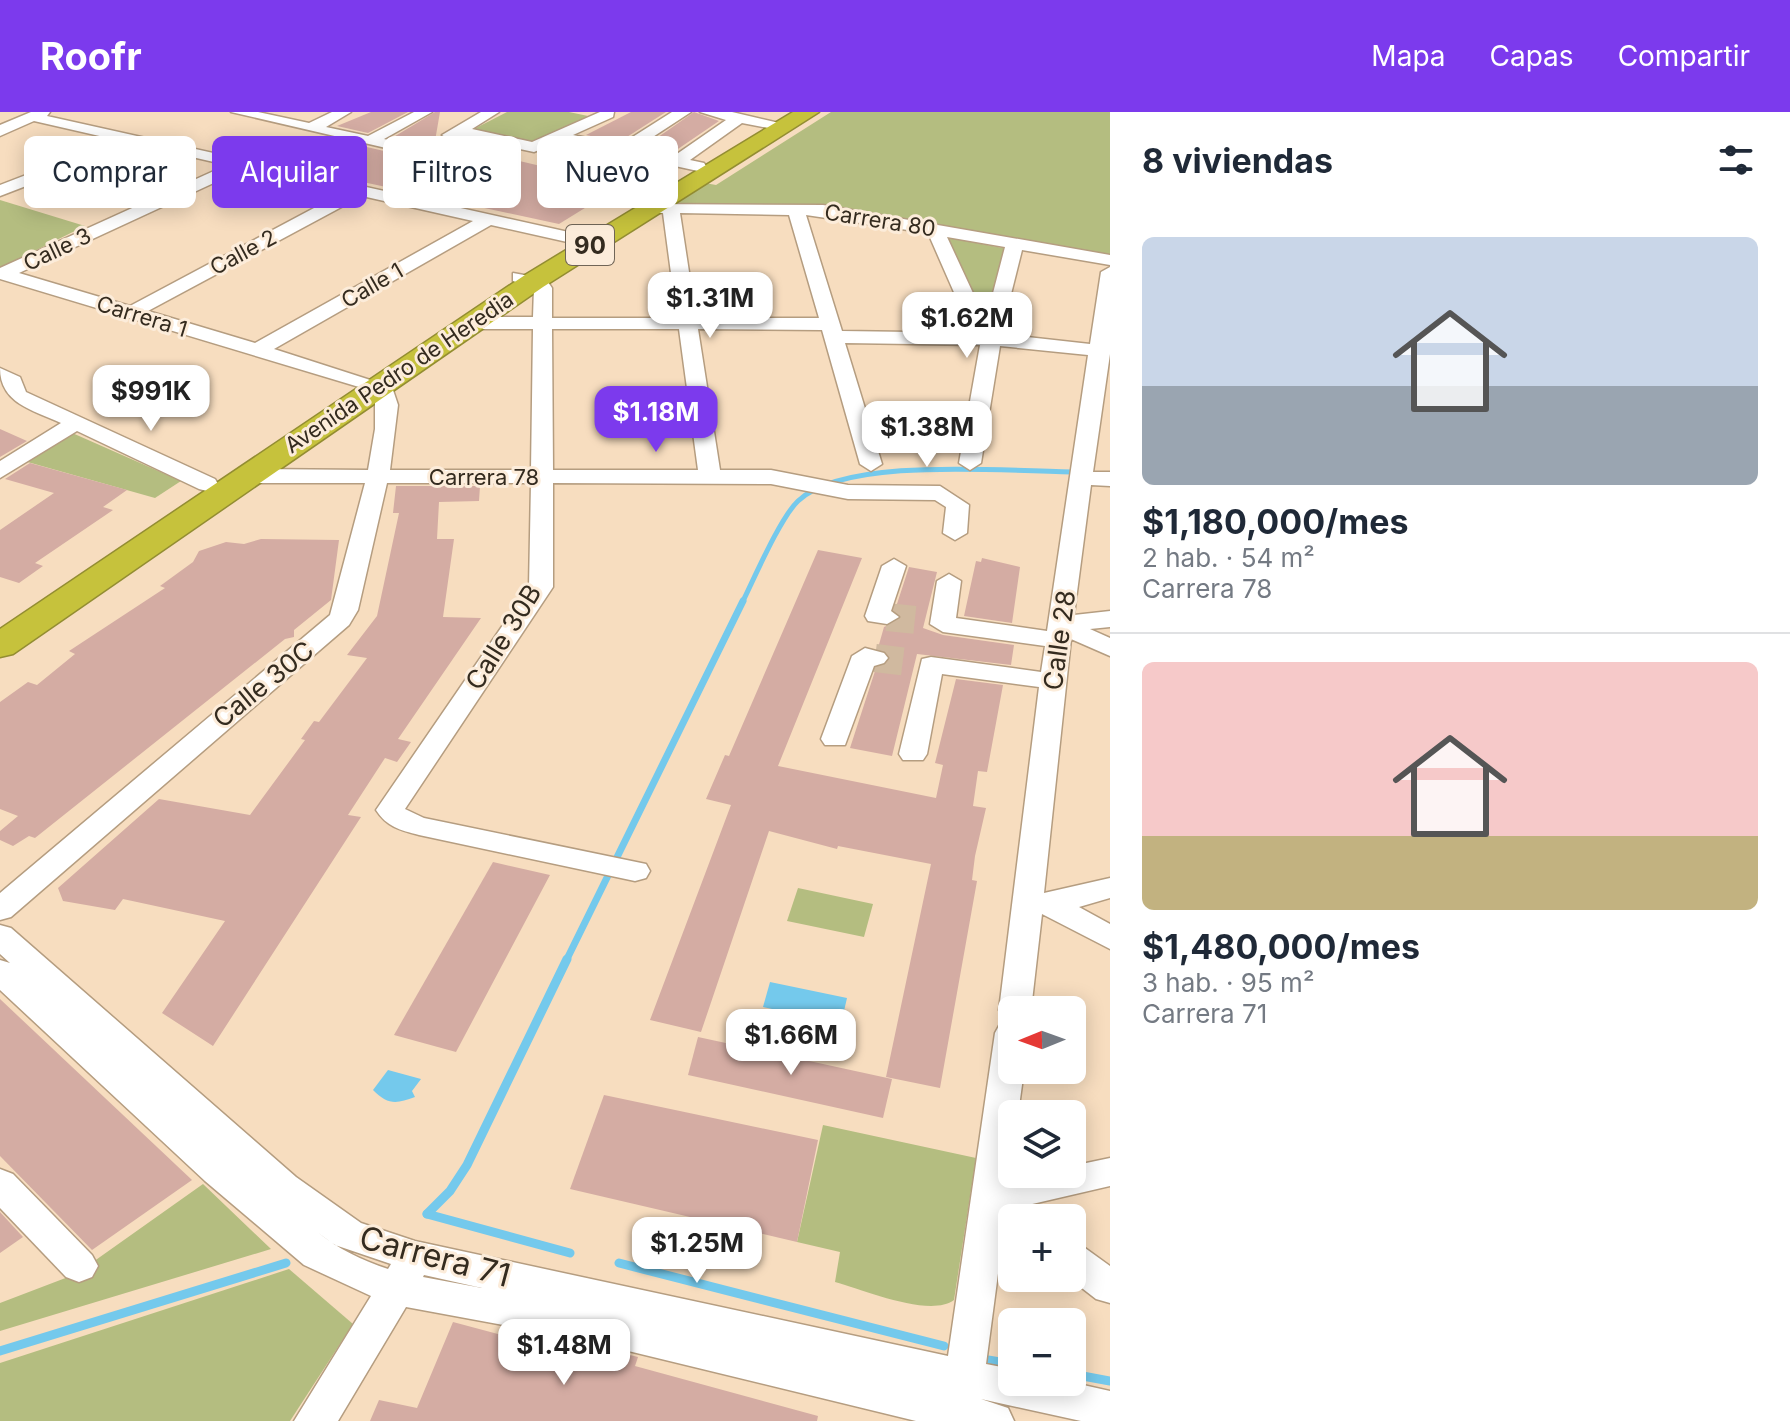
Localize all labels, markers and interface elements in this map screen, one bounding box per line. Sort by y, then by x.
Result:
text: Roofr [40,33,142,79]
text: Mapa [1371,39,1446,73]
text: Capas [1490,39,1574,73]
text: Compartir [1618,39,1750,73]
chip: Comprar [24,136,196,208]
chip: Alquilar [212,136,367,208]
chip: Filtros [383,136,521,208]
chip: Nuevo [537,136,678,208]
icon: filters [1714,138,1758,182]
text: 8 viviendas [1142,140,1333,181]
street label: Carrera 80 [823,198,937,242]
street label: Calle 3 [19,222,95,276]
street label: Calle 2 [205,224,281,280]
road number: 90 [566,225,614,265]
street label: Calle 1 [336,257,408,313]
pin: $1.31M [645,272,775,340]
text: $1.31M [666,282,754,313]
street label: Avenida Pedro de Heredia [280,286,518,458]
icon: home [1378,289,1522,433]
street label: Carrera 1 [93,290,191,342]
pin: $1.62M [902,292,1032,360]
text: $1.62M [920,302,1014,333]
pin: $991K [95,365,207,433]
text: $991K [111,375,191,406]
pin: $1.18M [591,386,721,454]
text: $1.18M [613,396,699,427]
pin: $1.38M [862,401,992,469]
text: $1.38M [880,411,974,442]
street label: Carrera 78 [429,464,539,490]
text: $1,180,000/mes [1142,501,1409,542]
text: 2 hab. · 54 m² [1142,542,1315,573]
text: Carrera 78 [1142,573,1272,604]
street label: Calle 30B [459,579,547,695]
street label: Calle 28 [1037,588,1081,692]
street label: Calle 30C [207,634,319,734]
icon: home [1378,714,1522,858]
text: $1,480,000/mes [1142,926,1420,967]
text: 3 hab. · 95 m² [1142,967,1314,998]
north arrow [998,996,1086,1084]
map controls [998,996,1086,1396]
text: Carrera 71 [1142,998,1267,1029]
pin: $1.66M [726,1009,856,1077]
text: $1.66M [744,1019,838,1050]
button: layers [998,1100,1086,1188]
button: + [998,1204,1086,1292]
street label: Carrera 71 [355,1217,515,1295]
pin: $1.25M [632,1217,762,1285]
text: $1.25M [650,1227,744,1258]
button: − [998,1308,1086,1396]
pin: $1.48M [499,1319,629,1387]
text: $1.48M [516,1329,612,1360]

